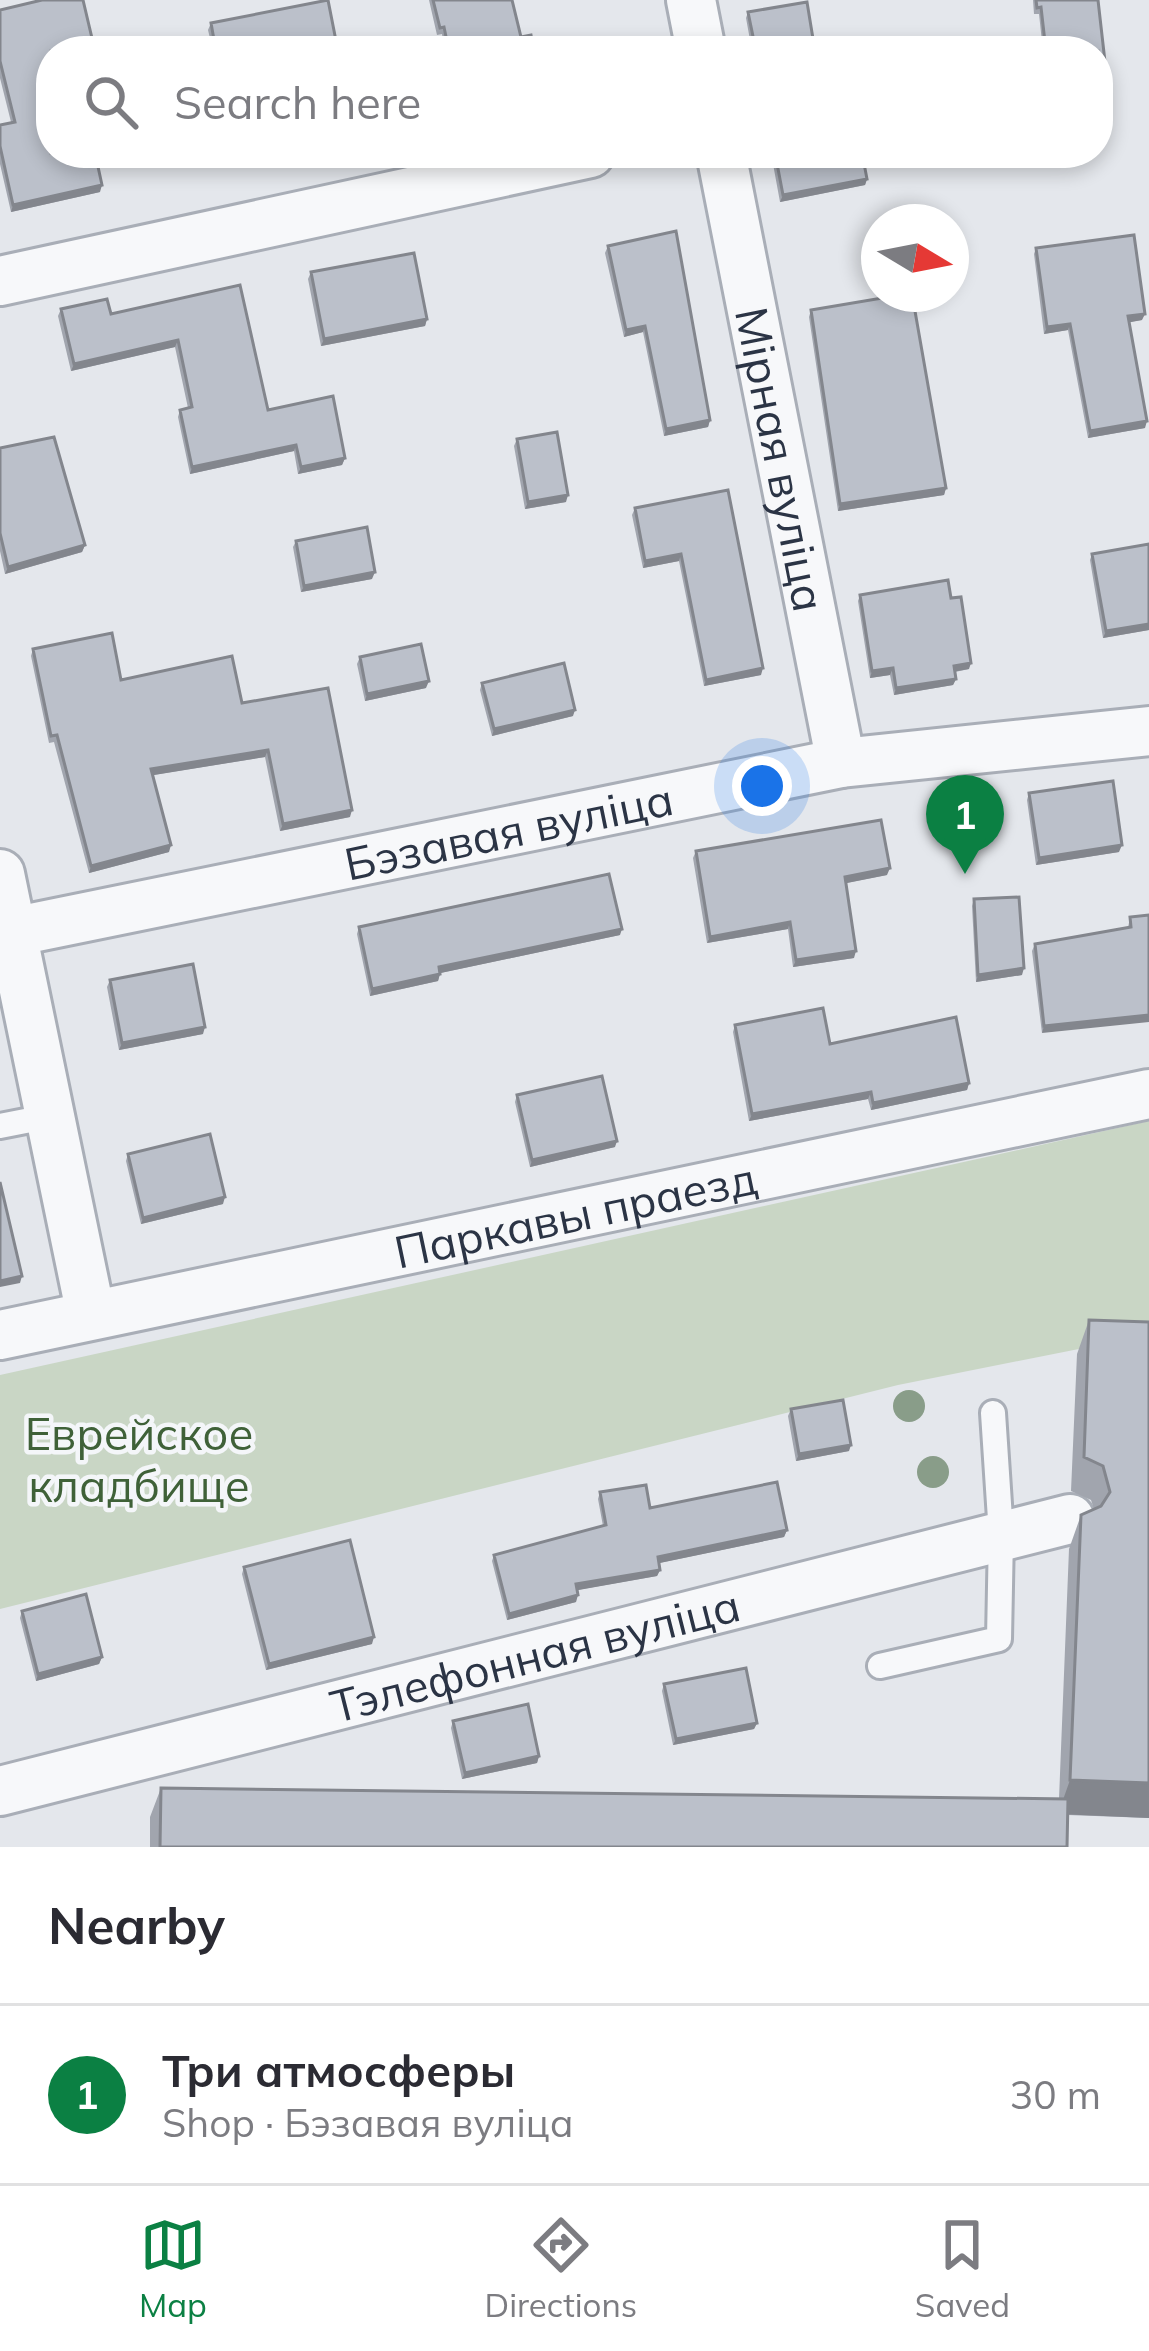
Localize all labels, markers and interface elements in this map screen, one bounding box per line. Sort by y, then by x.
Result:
search box [36,36,1113,168]
icon: search [78,69,144,135]
text: Search here [174,74,421,130]
north arrow [861,204,969,312]
street label: Мірная вуліца [724,302,838,616]
your location [732,756,792,816]
street label: Бэзавая вуліца [340,770,678,892]
pin: 1 [926,775,1004,874]
street label: Паркавы праезд [389,1149,762,1280]
park label: Еврейское кладбище [25,1405,253,1513]
street label: Тэлефонная вуліца [324,1576,745,1734]
text: Nearby [48,1893,225,1957]
text: Три атмосферы [162,2042,515,2098]
text: 1 [75,2070,99,2119]
text: 30 m [1010,2070,1101,2119]
text: Shop · Бэзавая вуліца [162,2098,574,2147]
tab: Map [139,2212,207,2325]
tab: Directions [485,2212,637,2325]
tab: Saved [915,2212,1010,2325]

